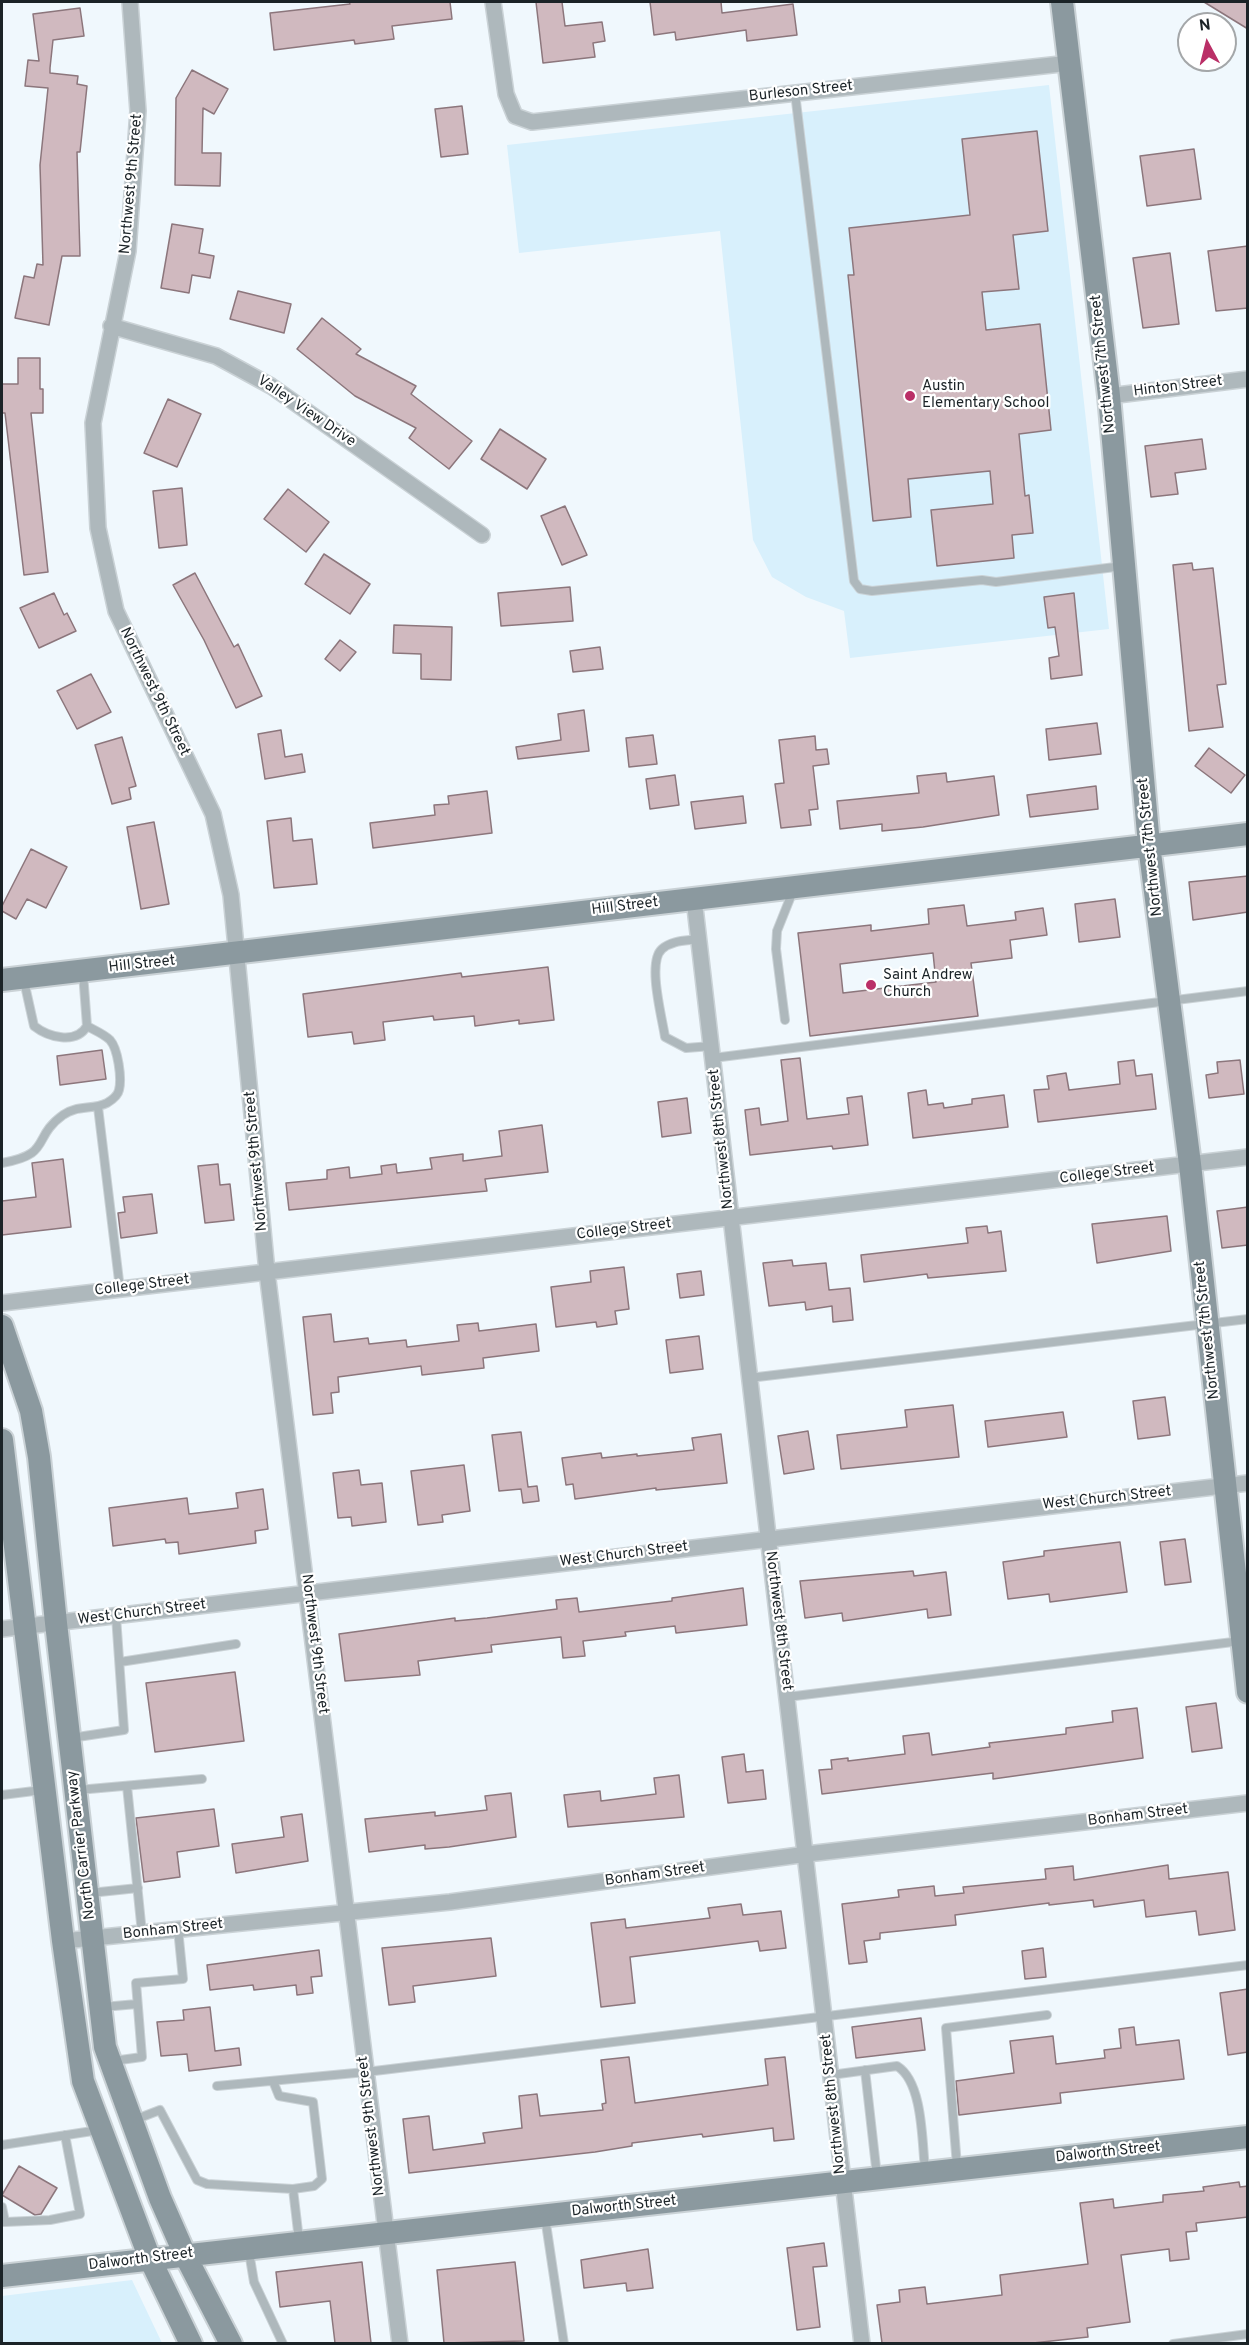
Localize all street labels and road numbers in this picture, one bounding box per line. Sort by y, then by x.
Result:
street label: Burleson Street [748,78,854,106]
street label: Northwest 9th Street [117,113,147,255]
street label: Northwest 7th Street [1088,294,1120,434]
street label: Valley View Drive [253,372,359,452]
street label: Hinton Street [1132,373,1224,401]
street label: Northwest 9th Street [115,625,193,759]
street label: Northwest 7th Street [1135,777,1167,917]
street label: Hill Street [591,894,659,920]
street label: Hill Street [108,953,176,977]
street label: Northwest 8th Street [706,1068,738,1210]
street label: Northwest 9th Street [242,1090,272,1232]
street label: College Street [1058,1159,1156,1189]
street label: College Street [575,1215,673,1245]
street label: Northwest 7th Street [1192,1260,1224,1400]
street label: College Street [93,1271,191,1301]
street label: West Church Street [1042,1483,1172,1515]
street label: West Church Street [559,1538,689,1572]
street label: Northwest 8th Street [760,1550,796,1692]
street label: Northwest 9th Street [296,1573,332,1715]
street label: West Church Street [77,1596,207,1630]
street label: North Carrier Parkway [64,1769,100,1921]
street label: Bonham Street [1087,1801,1189,1831]
street label: Bonham Street [604,1859,706,1891]
street label: Bonham Street [122,1916,224,1944]
street label: Northwest 8th Street [818,2033,850,2175]
street label: Northwest 9th Street [354,2055,390,2197]
street label: Dalworth Street [1055,2139,1161,2167]
street label: Dalworth Street [571,2193,677,2221]
street label: Dalworth Street [88,2245,194,2275]

